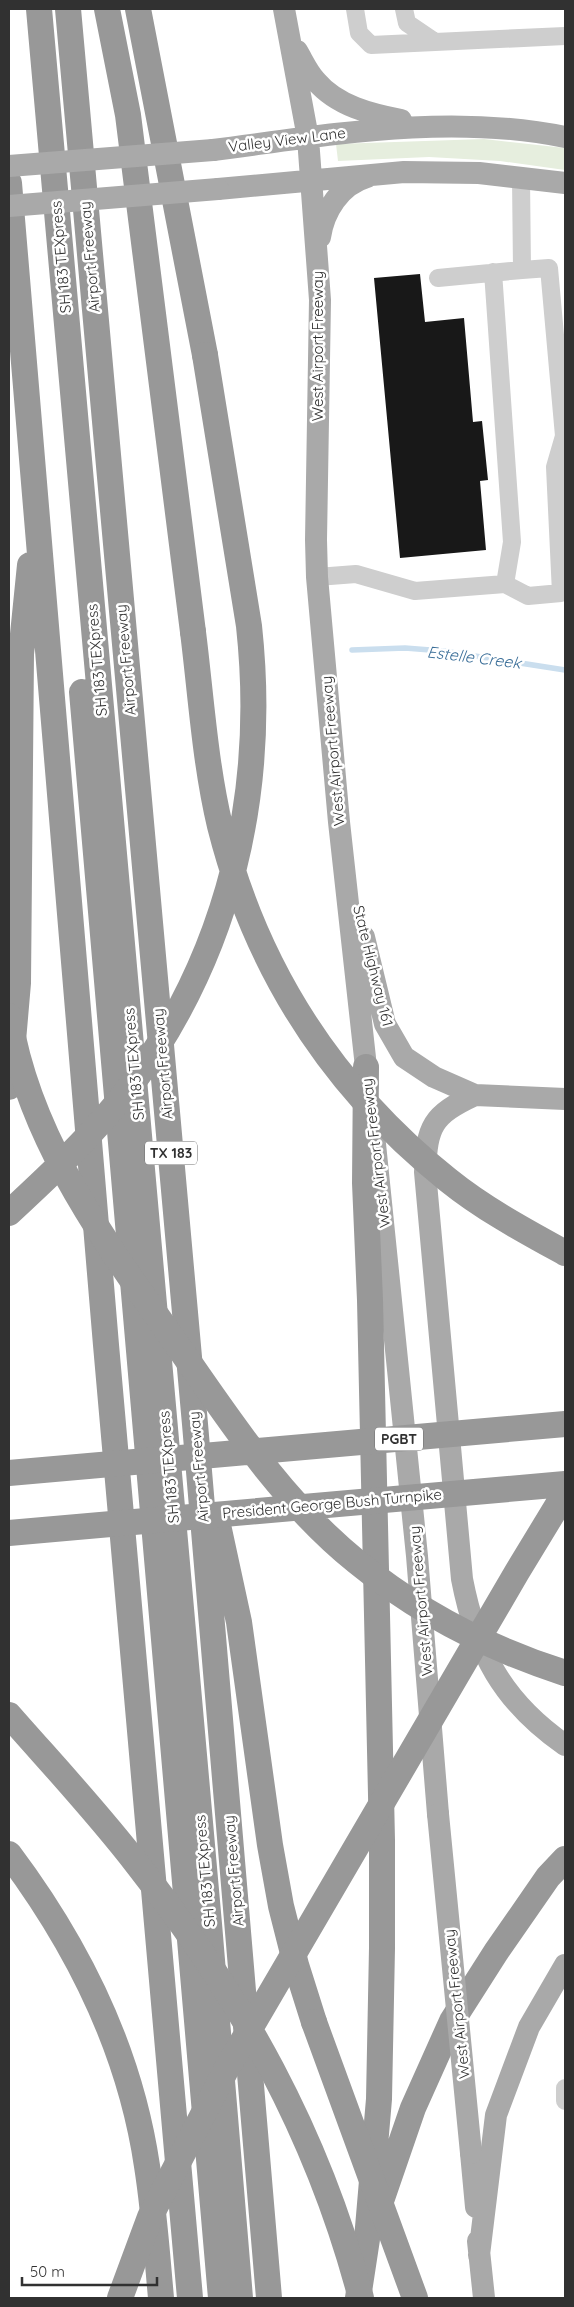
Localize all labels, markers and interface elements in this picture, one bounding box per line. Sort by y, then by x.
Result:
street label: Valley View Lane [227,123,347,156]
street label: SH 183 TEXpress [46,200,75,314]
street label: Airport Freeway [75,201,104,313]
street label: West Airport Freeway [308,271,327,421]
street label: SH 183 TEXpress [82,603,111,717]
street label: Airport Freeway [111,604,140,716]
water label: Estelle Creek [426,641,524,673]
street label: West Airport Freeway [316,675,349,827]
street label: State Highway 161 [349,903,398,1028]
street label: SH 183 TEXpress [119,1007,148,1121]
street label: Airport Freeway [148,1008,177,1120]
street label: West Airport Freeway [357,1077,394,1229]
road number: TX 183 [145,1142,197,1164]
street label: SH 183 TEXpress [154,1410,183,1524]
street label: Airport Freeway [184,1411,213,1523]
road number: PGBT [375,1428,423,1450]
street label: President George Bush Turnpike [221,1484,443,1523]
street label: West Airport Freeway [404,1525,437,1677]
street label: SH 183 TEXpress [190,1814,219,1928]
street label: Airport Freeway [219,1815,248,1927]
street label: West Airport Freeway [439,1928,474,2080]
scale bar [22,2254,158,2286]
text: 50 m [30,2262,65,2281]

